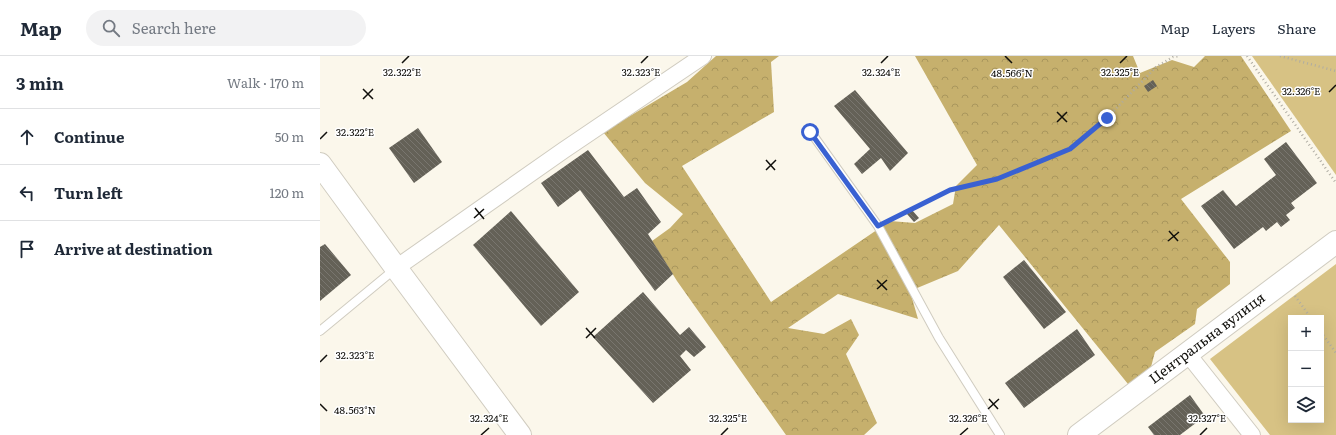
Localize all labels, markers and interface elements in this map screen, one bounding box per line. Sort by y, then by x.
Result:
search box [86,10,366,46]
text: Map [20,14,62,42]
text: Search here [132,16,216,39]
icon: search [100,17,122,39]
text: Map [1160,18,1190,38]
text: Layers [1212,18,1255,38]
text: Share [1277,18,1316,38]
text: 32.322°E [383,64,421,79]
text: 32.323°E [622,64,660,79]
text: 32.324°E [862,64,900,79]
text: 32.325°E [1101,64,1139,79]
text: 48.566°N [991,65,1033,80]
text: 3 min [16,70,64,95]
text: Walk · 170 m [227,73,304,92]
text: 32.326°E [1282,83,1320,98]
route end [1098,109,1116,127]
route start [801,123,819,141]
text: 32.322°E [336,124,374,139]
text: Continue [54,125,124,148]
icon: ahead [16,126,38,148]
text: 50 m [275,127,304,146]
text: Turn left [54,181,123,204]
icon: left [16,182,38,204]
text: 120 m [269,183,304,202]
text: Arrive at destination [54,237,213,260]
icon: arrive [16,238,38,260]
street label: Центральна вулиця [1144,287,1269,388]
map controls [1288,315,1324,423]
button: + [1288,315,1324,351]
text: 32.323°E [336,347,374,362]
button: − [1288,351,1324,387]
button: layers [1288,387,1324,423]
text: 48.563°N [334,402,376,417]
text: 32.324°E [470,410,508,425]
text: 32.325°E [709,410,747,425]
text: 32.326°E [949,410,987,425]
text: 32.327°E [1188,410,1226,425]

